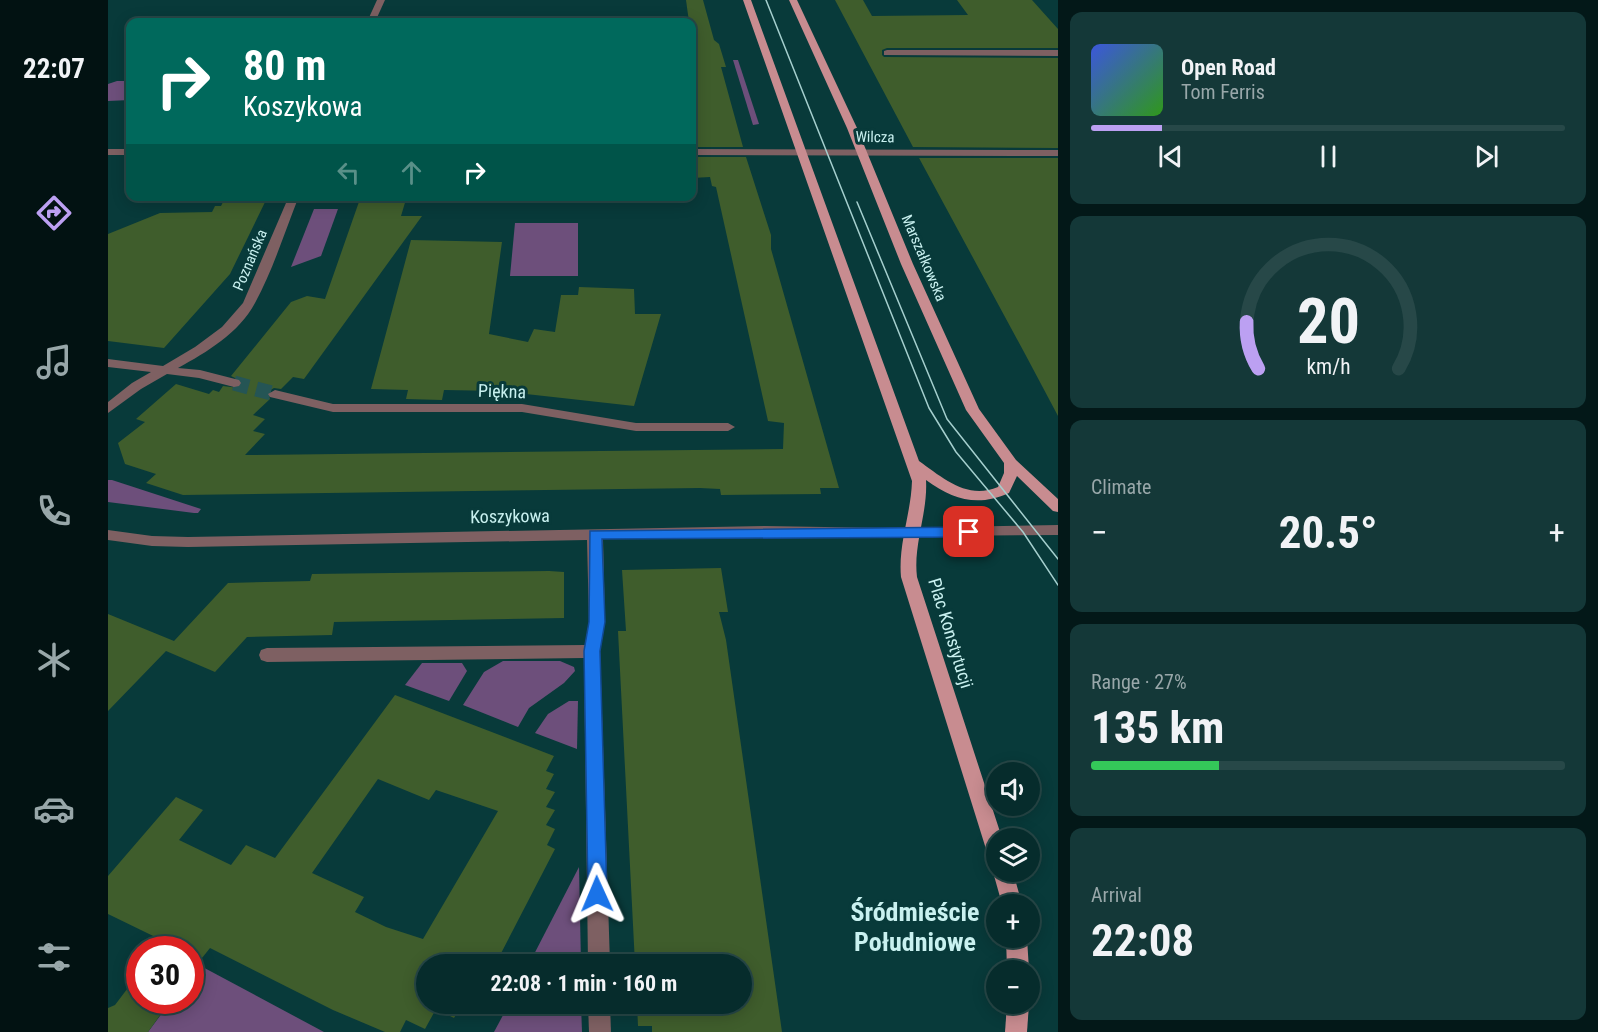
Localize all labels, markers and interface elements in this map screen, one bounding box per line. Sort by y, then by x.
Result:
text: 80 m [243,41,326,90]
icon: right [144,42,222,120]
text: 22:07 [23,53,85,85]
text: Open Road [1181,55,1276,80]
text: Tom Ferris [1181,80,1265,104]
text: Koszykowa [243,91,363,123]
street label: Wilcza [855,128,895,146]
icon: previous [1154,140,1187,173]
icon: pause [1312,140,1345,173]
icon: next [1470,140,1503,173]
icon: left [332,156,365,189]
icon: ahead [395,156,428,189]
icon: right [458,156,491,189]
icon: directions [33,192,75,234]
street label: Marszałkowska [898,212,950,304]
street label: Poznańska [229,227,271,293]
text: 20 [1296,285,1360,358]
icon: music [33,341,75,383]
text: km/h [1306,354,1350,379]
street label: Piękna [478,380,526,402]
text: Climate [1091,475,1151,499]
icon: phone [33,490,75,532]
street label: Koszykowa [470,505,550,527]
pin [943,506,994,557]
text: 20.5° [1279,506,1377,559]
text: − [1091,513,1108,552]
text: + [1549,513,1565,552]
icon: arrive [952,515,985,548]
street label: Plac Konstytucji [924,575,978,691]
icon: climate [33,639,75,681]
text: Range · 27% [1091,670,1187,694]
text: 135 km [1091,701,1224,754]
map controls [986,762,1040,1014]
button: sound [986,762,1040,816]
icon: car [33,788,75,830]
button: layers [986,828,1040,882]
position arrow [565,862,629,926]
text: Arrival [1091,883,1142,907]
button: + [986,894,1040,948]
district label: Śródmieście Południowe [850,897,980,957]
text: 22:08 [1091,914,1194,967]
icon: filters [33,936,75,978]
speed limit sign: 30 [126,936,204,1014]
button: − [986,960,1040,1014]
text: 22:08 · 1 min · 160 m [491,971,677,996]

